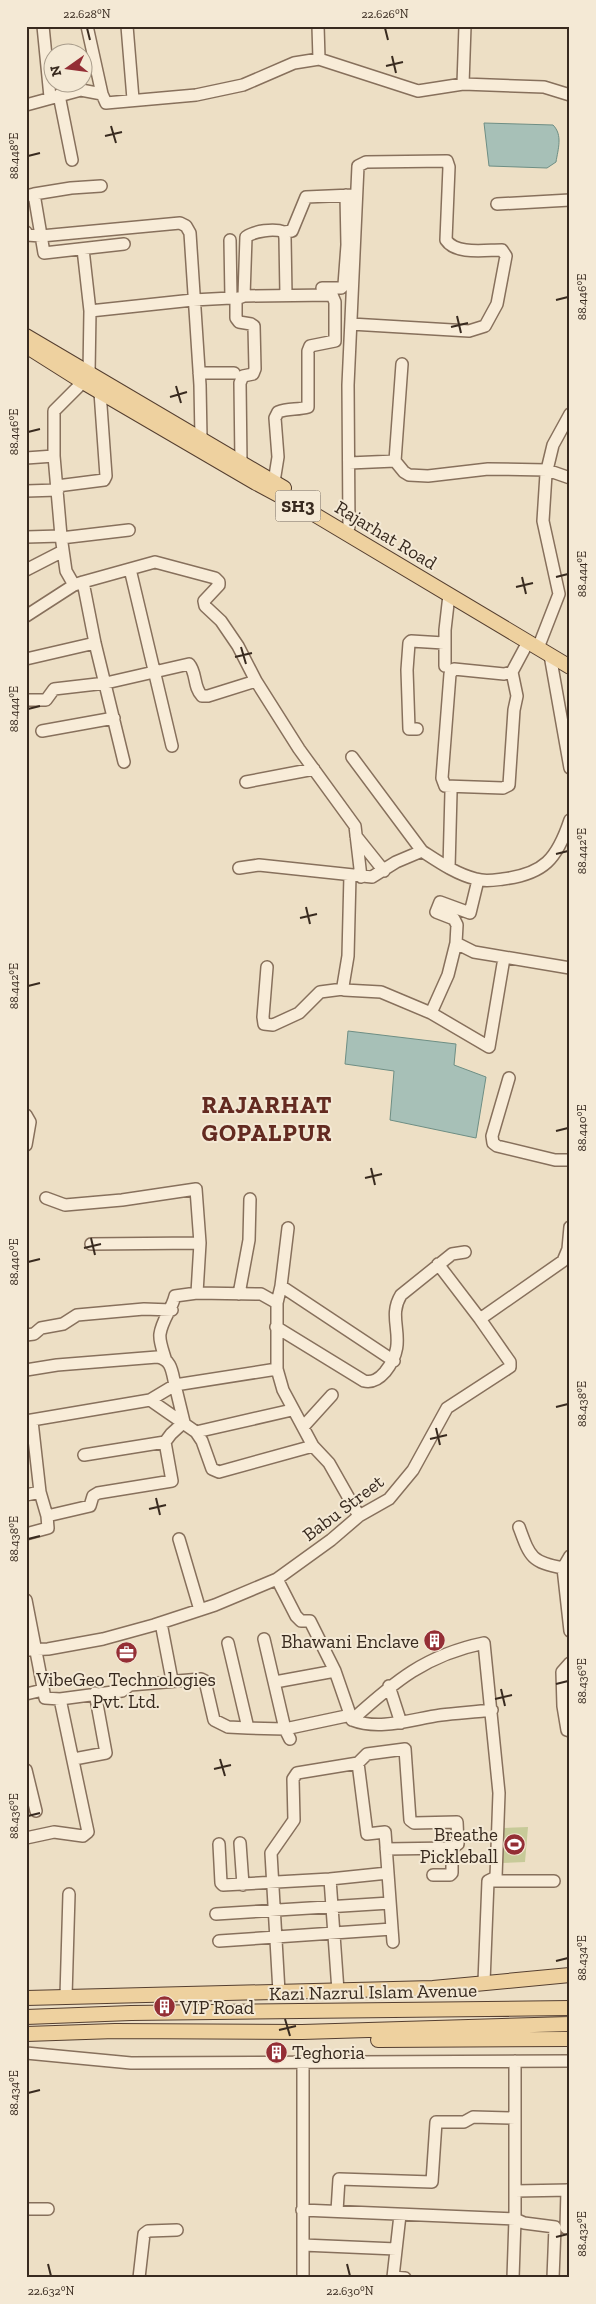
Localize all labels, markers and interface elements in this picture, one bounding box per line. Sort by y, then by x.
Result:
text: 22.628°N [63,7,111,21]
text: 22.626°N [361,7,409,21]
north arrow [42,42,92,92]
text: N [46,63,65,78]
text: 88.448°E [7,133,21,179]
text: 88.446°E [575,274,589,320]
text: 88.446°E [7,409,21,455]
road number: SH3 [276,491,320,522]
street label: Rajarhat Road [331,496,442,575]
text: 88.444°E [575,551,589,597]
text: 88.444°E [7,686,21,732]
text: 88.442°E [575,828,589,874]
text: 88.442°E [7,963,21,1009]
district label: RAJARHAT GOPALPUR [201,1090,333,1147]
text: 88.440°E [575,1105,589,1151]
text: 88.440°E [7,1239,21,1285]
text: 88.438°E [575,1381,589,1427]
street label: Babu Street [298,1470,388,1546]
text: 88.438°E [7,1516,21,1562]
building icon: Bhawani Enclave [423,1629,447,1653]
place label: Bhawani Enclave [281,1630,419,1653]
office icon: VibeGeo Technologies Pvt. Ltd. [114,1641,138,1665]
text: 88.436°E [575,1658,589,1704]
place label: VibeGeo Technologies Pvt. Ltd. [35,1668,216,1713]
text: 88.436°E [7,1793,21,1839]
place label: Breathe Pickleball [420,1823,498,1868]
sports icon: Breathe Pickleball [502,1833,526,1857]
text: 88.434°E [575,1935,589,1981]
street label: Kazi Nazrul Islam Avenue [269,1979,477,2005]
building icon: VIP Road [152,1995,176,2019]
place label: VIP Road [179,1996,255,2019]
building icon: Teghoria [264,2040,288,2064]
place label: Teghoria [292,2041,365,2064]
text: 88.434°E [7,2070,21,2116]
text: 88.432°E [575,2211,589,2257]
text: 22.632°N [28,2284,74,2298]
text: 22.630°N [326,2284,374,2298]

